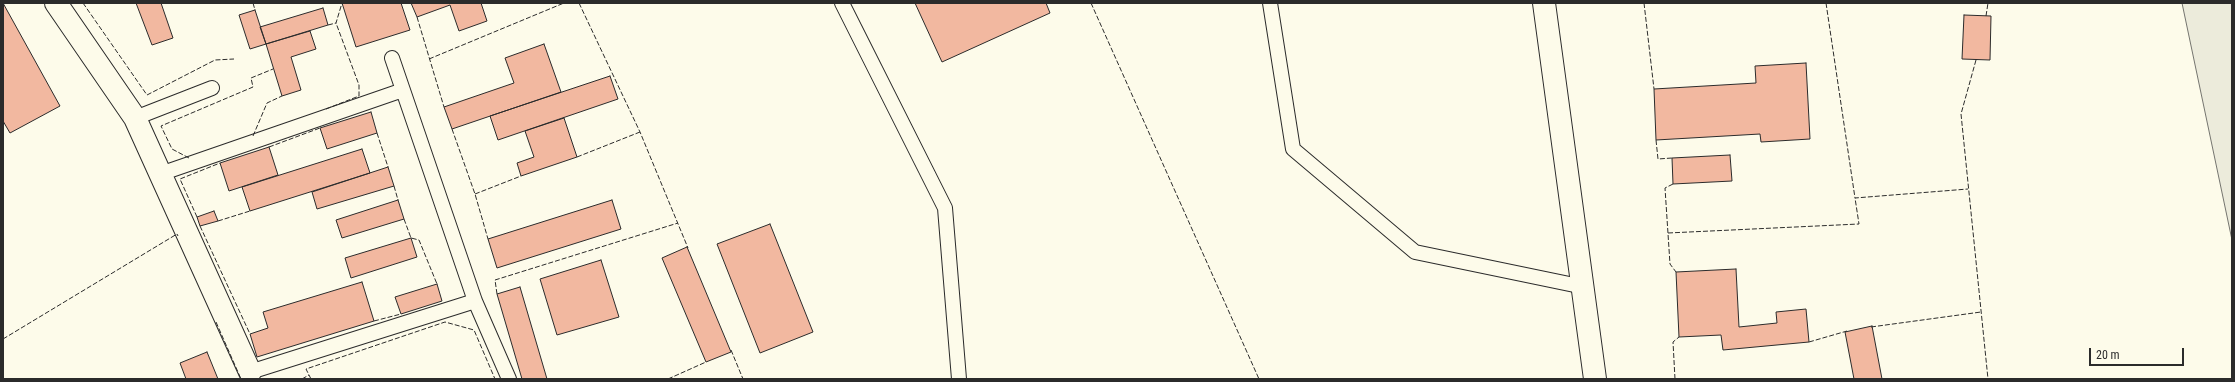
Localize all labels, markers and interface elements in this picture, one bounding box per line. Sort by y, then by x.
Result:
scale bar [2091,340,2186,366]
text: 20 m [2096,348,2120,362]

